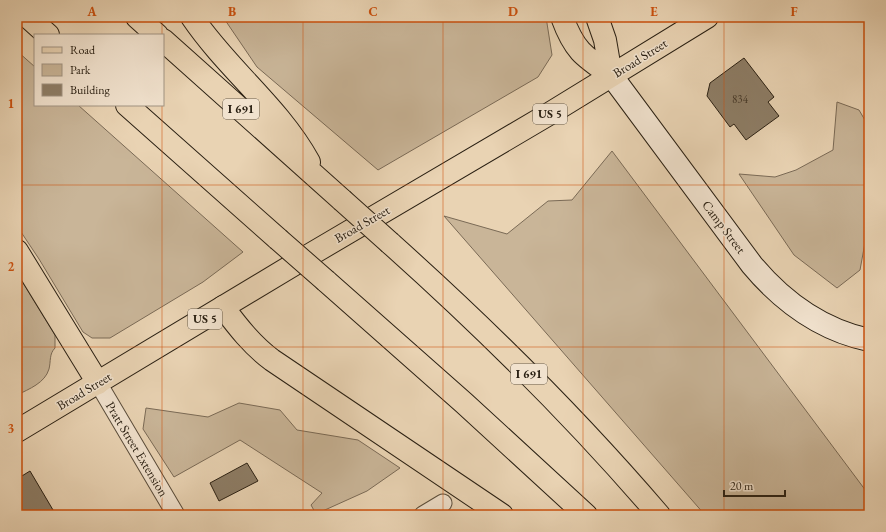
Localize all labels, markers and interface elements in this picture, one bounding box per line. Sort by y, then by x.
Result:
text: A [86,3,97,20]
text: B [228,3,236,20]
text: C [368,3,378,20]
text: D [508,3,518,20]
text: E [650,3,658,20]
text: F [790,3,798,20]
legend [34,34,164,106]
street label: Broad Street [610,35,670,81]
text: Road [70,42,96,58]
text: Park [70,62,91,78]
text: Building [70,82,111,98]
house number: 834 [732,92,749,106]
text: 1 [8,95,15,112]
road number: I 691 [223,99,259,119]
road number: US 5 [533,104,567,124]
street label: Camp Street [698,197,750,257]
street label: Broad Street [331,201,393,247]
text: 2 [8,258,15,275]
road number: US 5 [188,309,222,329]
road number: I 691 [511,364,547,384]
street label: Broad Street [53,368,115,414]
street label: Pratt Street Extension [102,398,172,500]
text: 3 [8,420,15,437]
scale bar [724,472,785,498]
text: 20 m [730,478,754,494]

